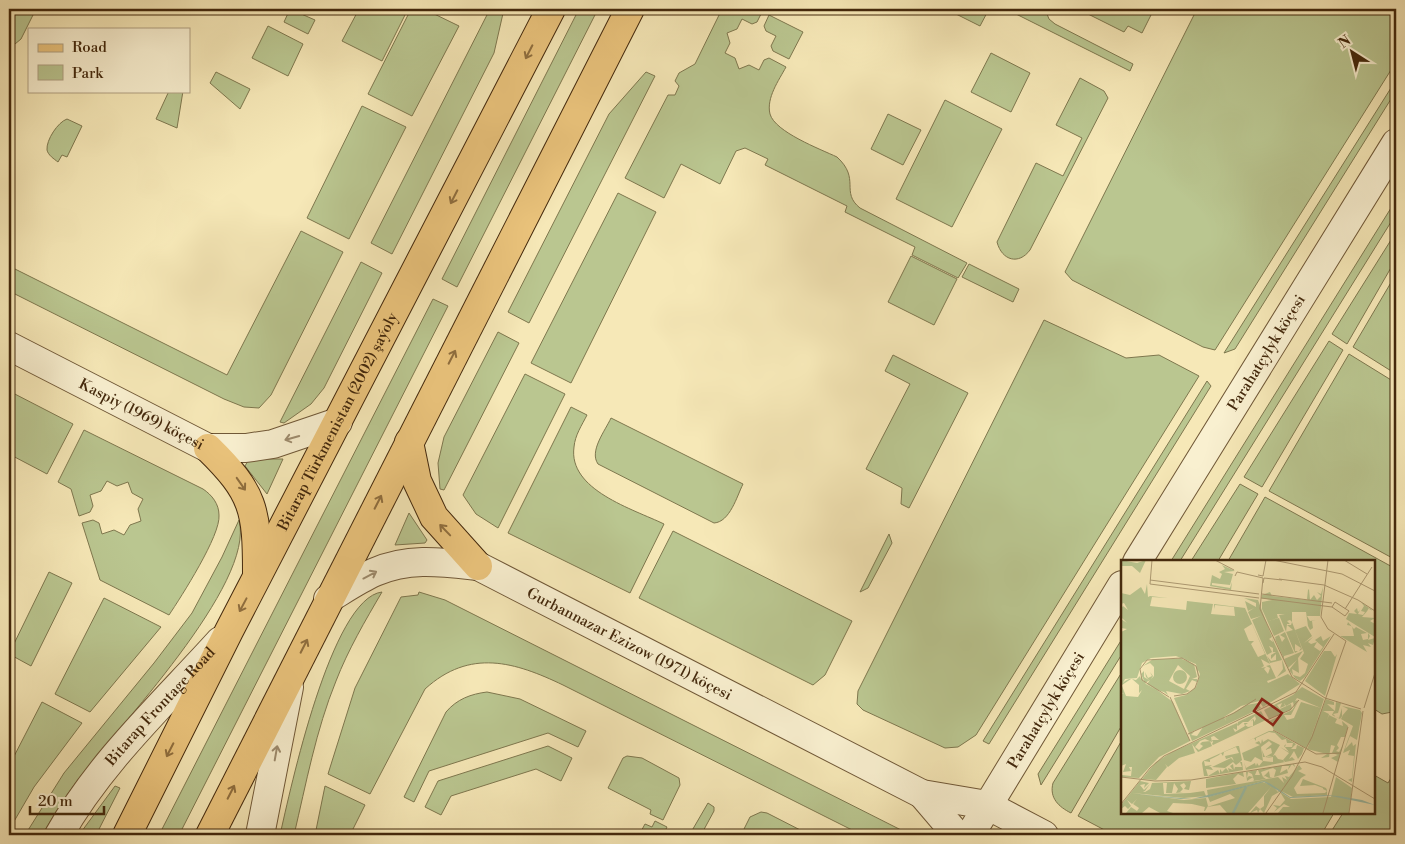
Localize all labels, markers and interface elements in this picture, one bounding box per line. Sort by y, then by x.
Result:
legend [28,28,190,92]
north arrow [1328,28,1378,78]
text: N [1335,32,1355,53]
text: Road [72,38,107,57]
one-way arrow [524,44,533,59]
text: Park [72,64,104,83]
one-way arrow [449,189,459,204]
street label: Parahatçylyk köçesi [1224,291,1310,415]
street label: Bitarap Türkmenistan (2002) şaýoly [273,309,403,535]
one-way arrow [448,350,457,365]
street label: Kaspiy (1969) köçesi [76,374,207,454]
one-way arrow [285,434,301,444]
one-way arrow [236,477,246,491]
one-way arrow [373,494,383,509]
one-way arrow [439,524,451,537]
inset map [1121,560,1375,814]
one-way arrow [363,570,378,580]
street label: Gurbannazar Ezizow (1971) köçesi [523,584,735,705]
one-way arrow [238,597,247,612]
one-way arrow [299,639,309,654]
street label: Bitarap Frontage Road [101,643,220,771]
street label: Parahatçylyk köçesi [1004,649,1089,772]
one-way arrow [164,742,174,757]
one-way arrow [272,745,282,761]
scale bar [30,784,104,816]
one-way arrow [227,784,237,799]
text: 20 m [38,792,73,811]

